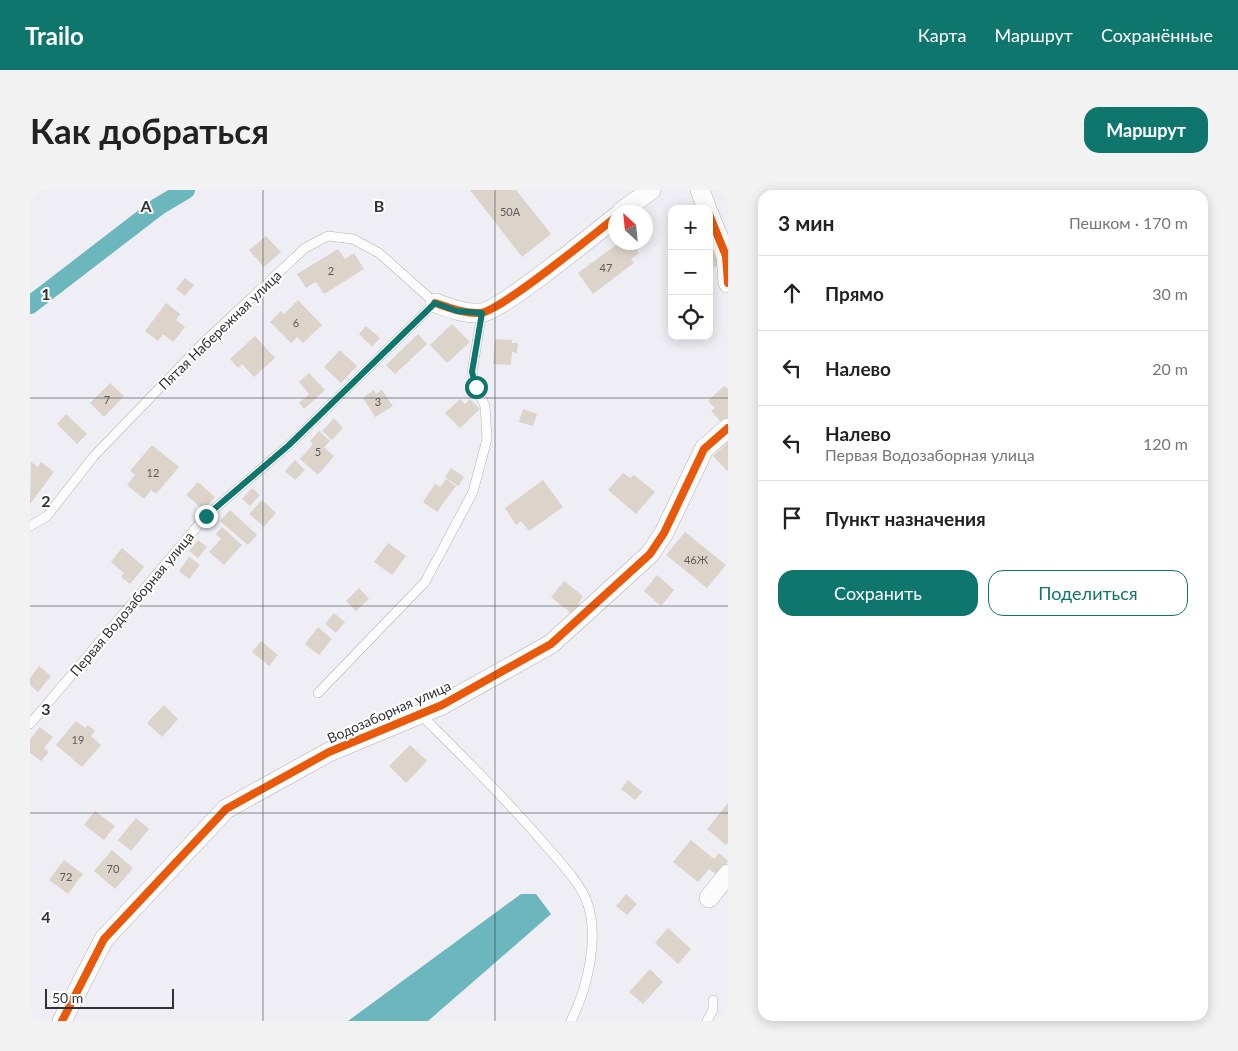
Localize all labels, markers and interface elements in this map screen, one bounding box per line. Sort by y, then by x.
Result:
text: Trailo [25,21,84,50]
text: Карта [918,24,966,46]
text: Маршрут [994,24,1073,46]
text: Сохранённые [1101,24,1213,46]
button: Маршрут [1084,107,1208,153]
text: Как добраться [30,109,269,151]
text: A [139,196,152,215]
text: B [374,196,384,215]
house number: 50А [500,205,521,218]
north arrow [608,205,653,250]
map controls [668,205,713,340]
button: + [668,205,713,250]
text: 3 мин [778,210,835,235]
text: Пешком · 170 m [1069,213,1188,232]
button: − [668,250,713,295]
house number: 47 [600,261,612,274]
house number: 2 [328,264,334,277]
street label: Пятая Набережная улица [155,266,285,393]
icon: ahead [778,279,806,307]
text: Прямо [825,282,884,305]
text: 1 [41,284,51,303]
text: 30 m [1152,284,1188,303]
button: locate [668,295,713,340]
house number: 6 [293,316,299,329]
icon: left [778,354,806,382]
text: Налево [825,357,891,380]
text: 20 m [1152,359,1188,378]
route start [465,376,488,399]
house number: 7 [104,393,110,406]
house number: 3 [375,395,381,408]
text: Налево [825,422,891,445]
icon: left [778,429,806,457]
text: 120 m [1143,434,1188,453]
house number: 5 [315,445,321,458]
text: Первая Водозаборная улица [825,445,1035,464]
house number: 12 [147,466,159,479]
text: 2 [41,491,51,510]
icon: arrive [778,504,806,532]
route end [195,505,218,528]
text: Пункт назначения [825,507,986,530]
street label: Первая Водозаборная улица [66,528,197,679]
house number: 46Ж [684,553,709,566]
button: Сохранить [778,570,978,616]
button: Поделиться [988,570,1188,616]
street label: Водозаборная улица [324,677,453,747]
text: 3 [41,699,51,718]
house number: 19 [72,733,84,746]
house number: 70 [107,862,120,875]
house number: 72 [60,870,72,883]
text: 4 [41,907,51,926]
scale bar [45,986,174,1009]
text: 50 m [52,989,83,1006]

